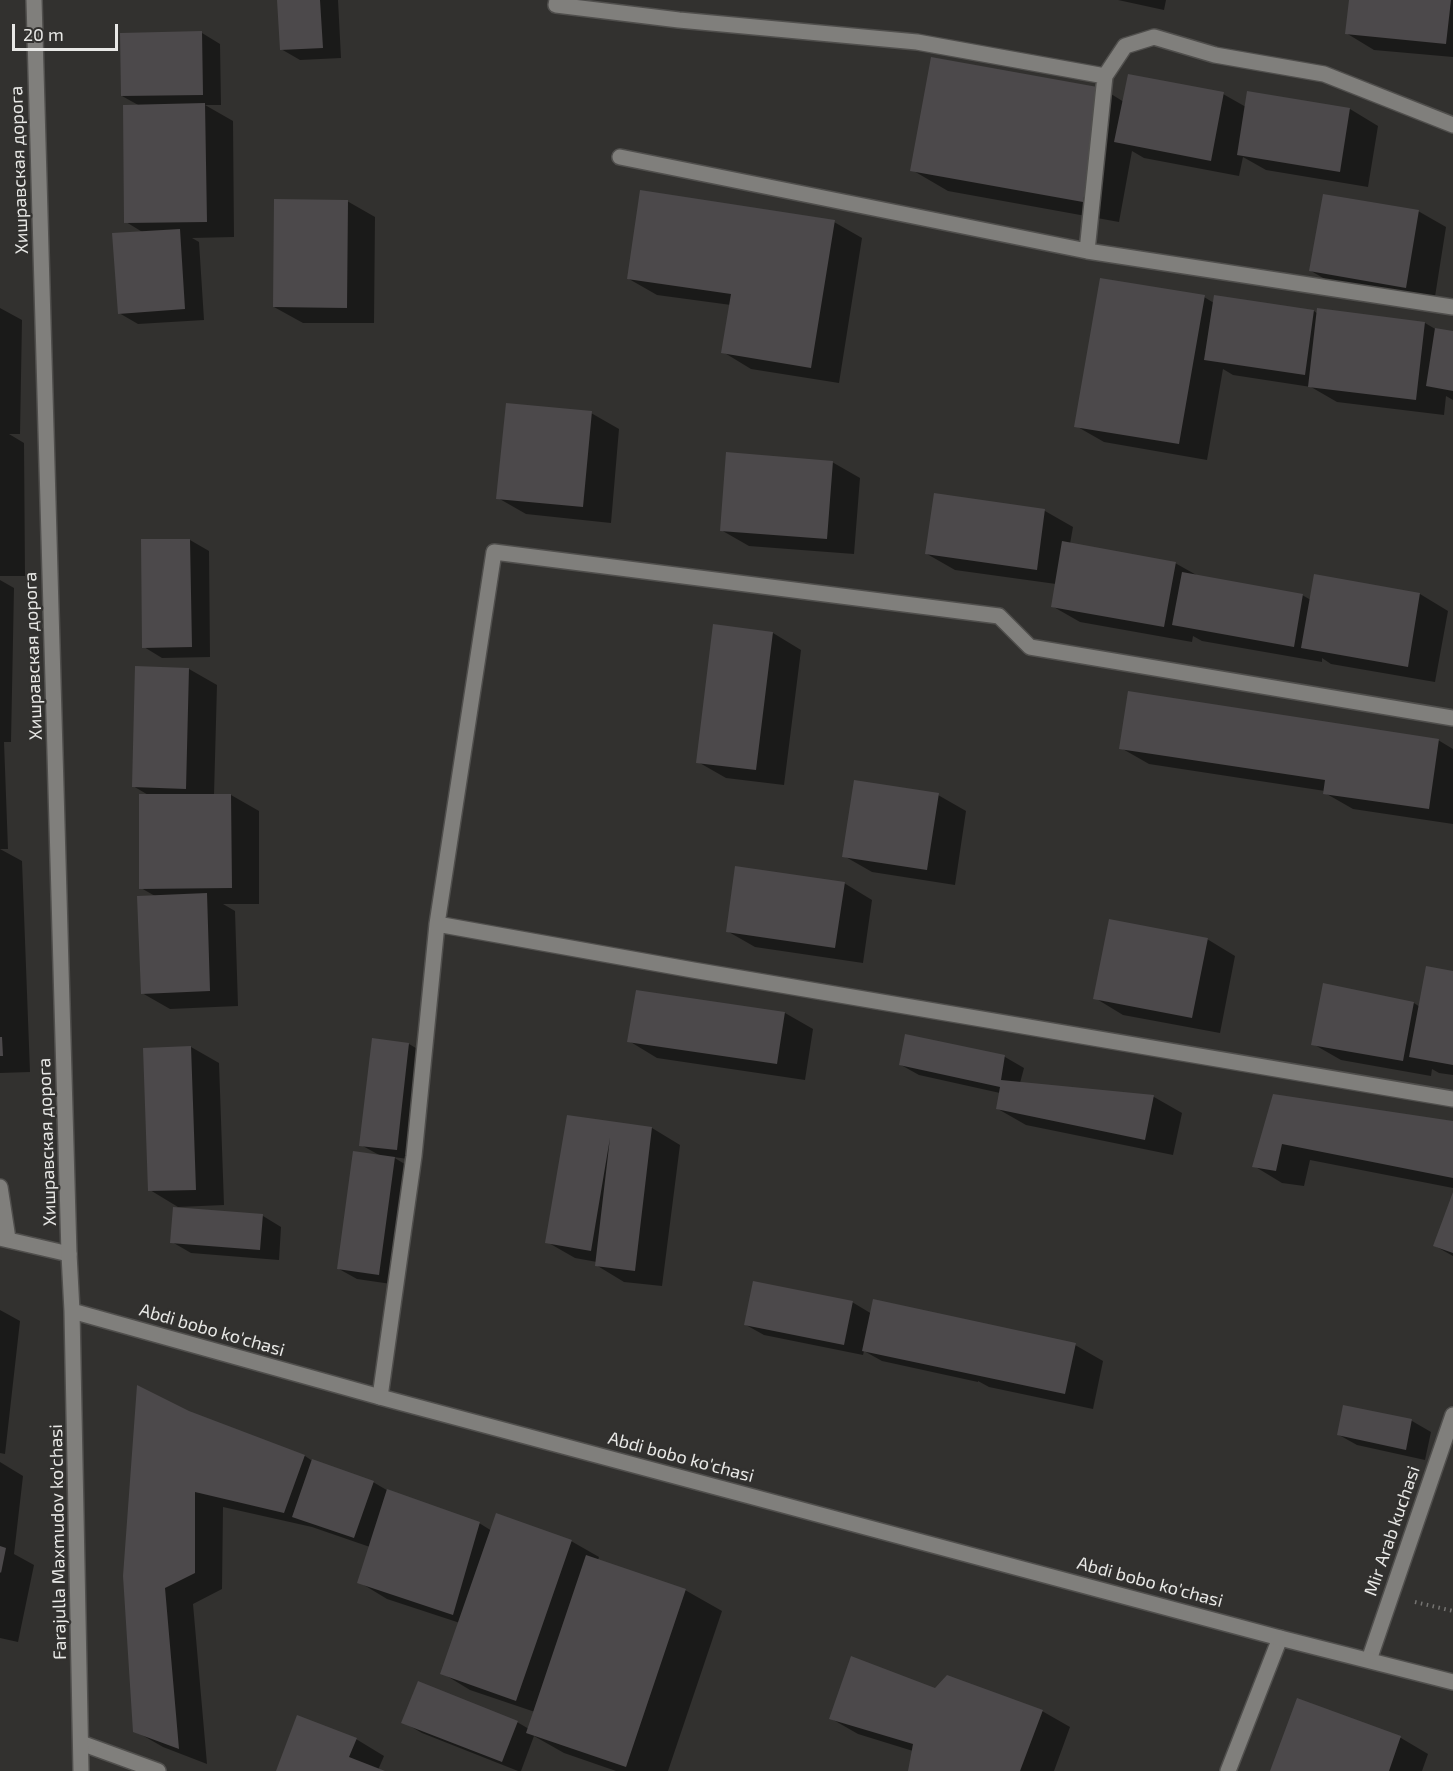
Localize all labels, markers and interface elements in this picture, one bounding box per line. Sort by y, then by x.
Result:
scale bar [15,12,122,50]
text: 20 m [23,23,64,45]
street label: Хишравская дорога [5,85,33,255]
street label: Хишравская дорога [19,571,47,741]
street label: Хишравская дорога [33,1057,61,1227]
street label: Abdi bobo ko'chasi [137,1299,287,1361]
street label: Farajulla Maxmudov ko'chasi [45,1424,71,1660]
street label: Abdi bobo ko'chasi [606,1427,756,1487]
street label: Mir Arab kuchasi [1360,1463,1424,1599]
street label: Abdi bobo ko'chasi [1075,1552,1225,1612]

